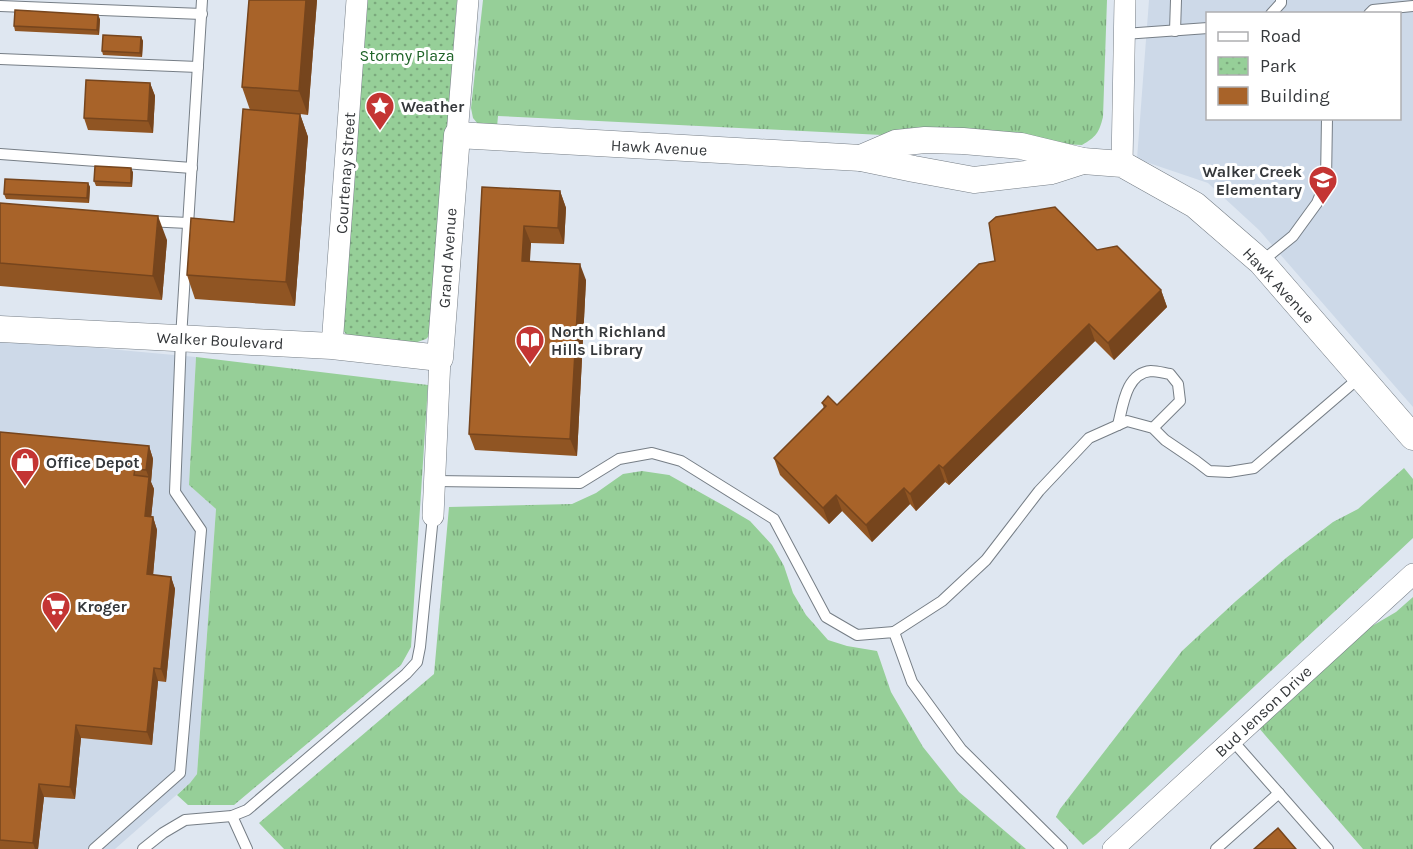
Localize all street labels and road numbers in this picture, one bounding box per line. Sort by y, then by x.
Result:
street label: Courtenay Street [332,112,359,234]
street label: Hawk Avenue [610,135,708,160]
street label: Grand Avenue [435,207,460,309]
street label: Hawk Avenue [1239,244,1319,327]
street label: Walker Boulevard [156,328,284,353]
street label: Bud Jenson Drive [1211,662,1316,761]

